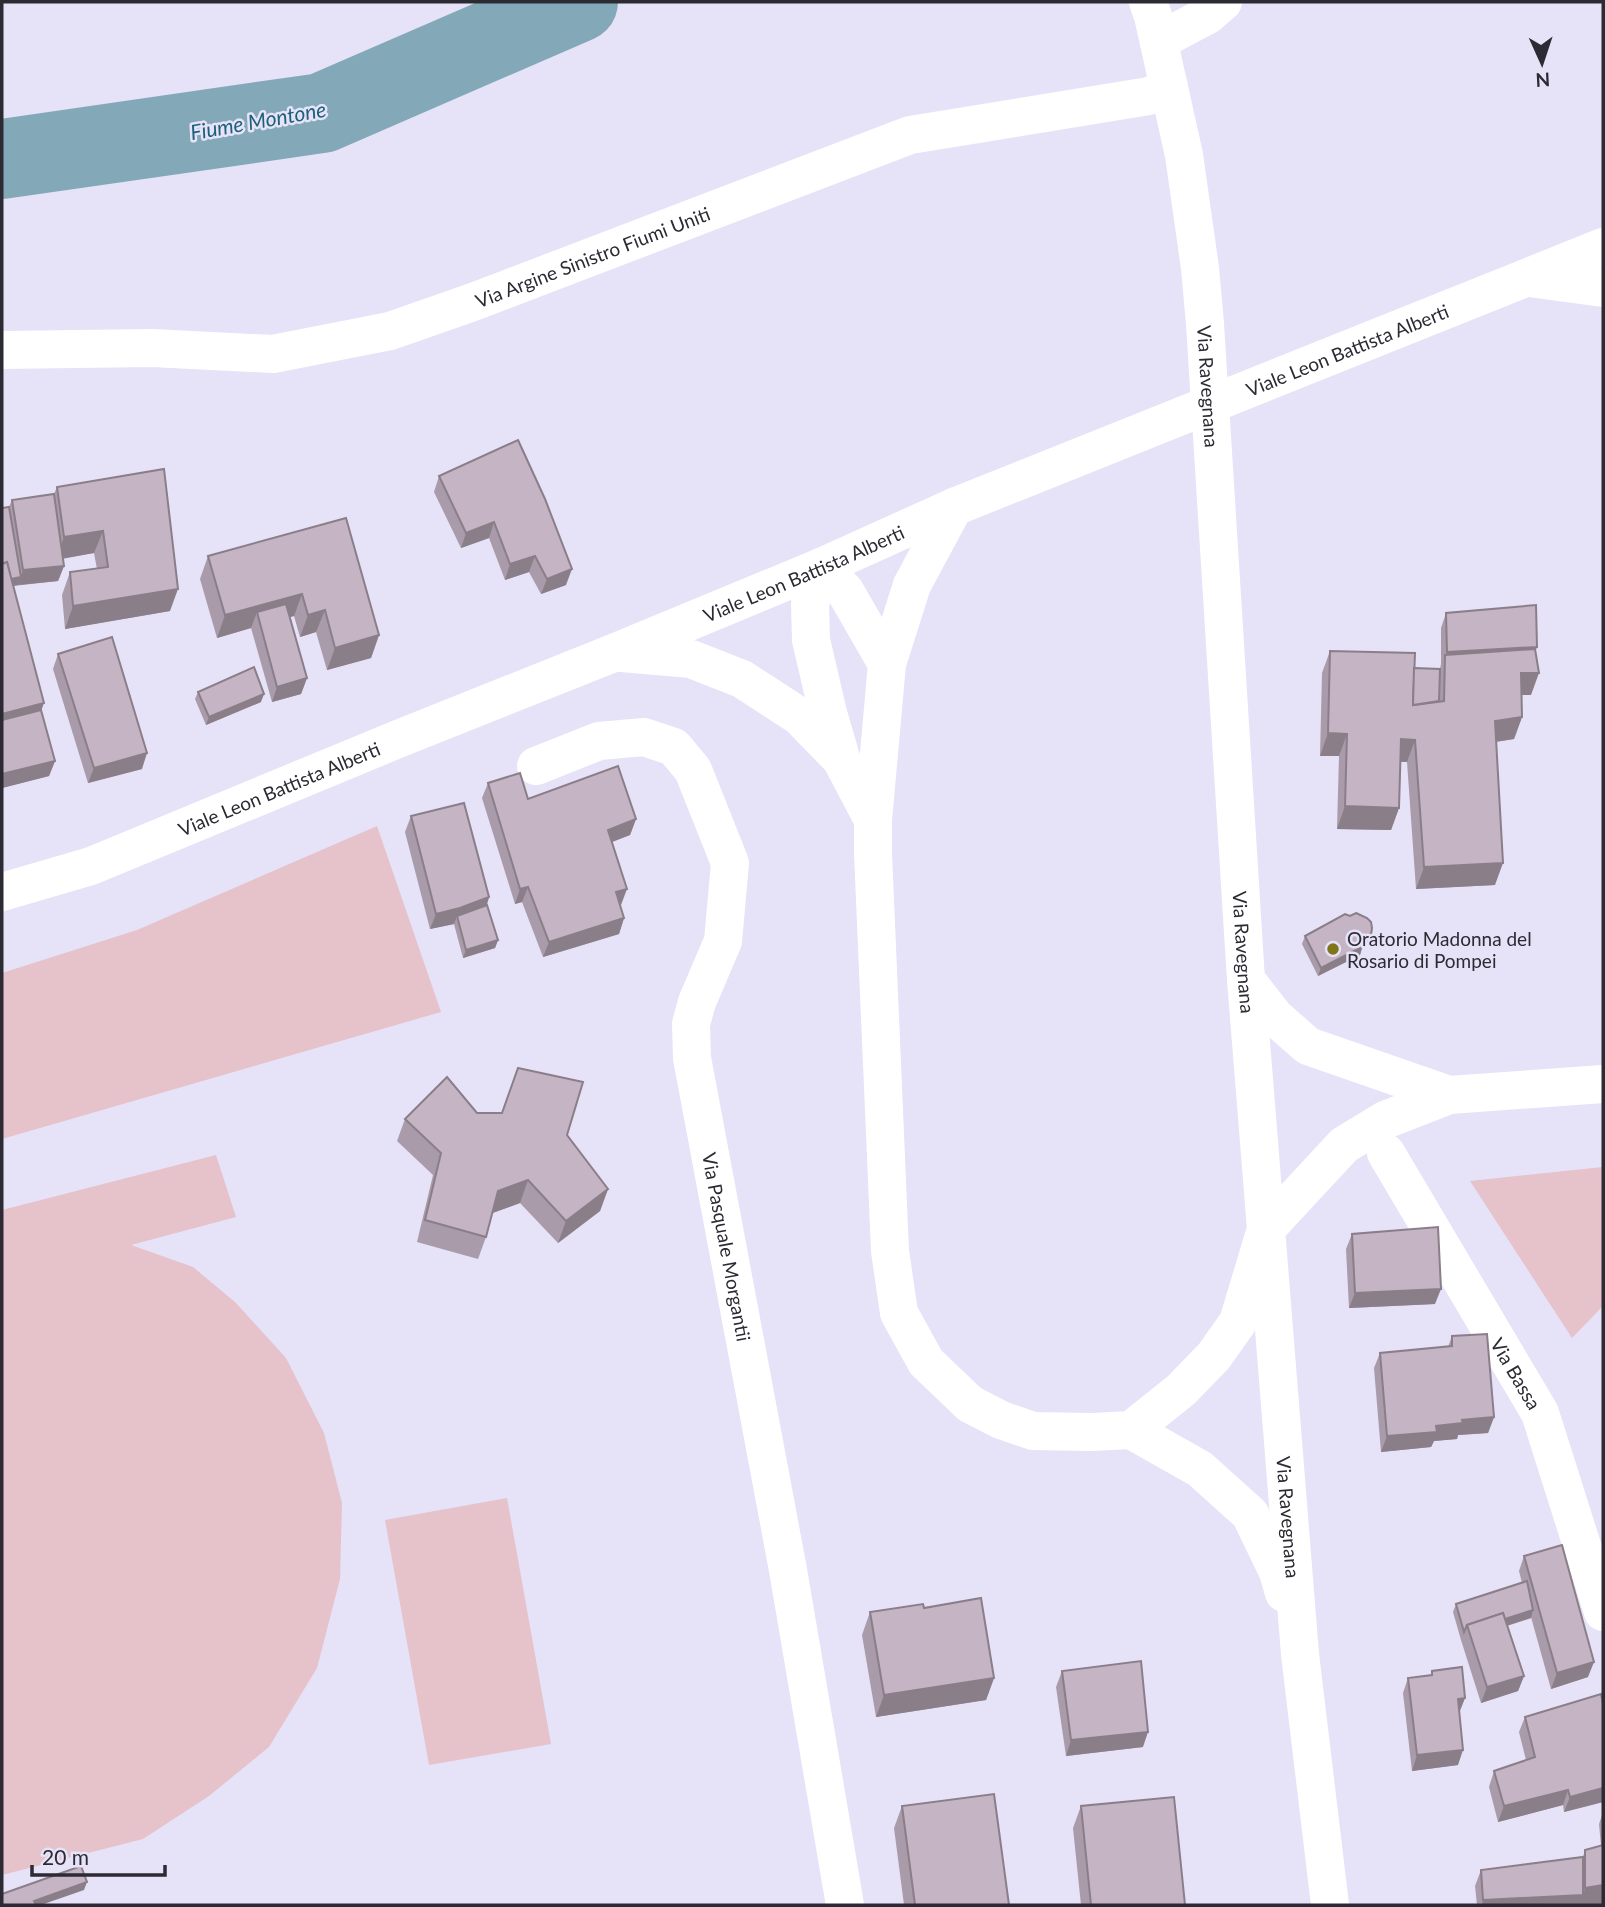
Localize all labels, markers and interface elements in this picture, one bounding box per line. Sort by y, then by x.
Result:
north arrow [1507,28,1577,98]
text: N [1535,69,1551,92]
water label: Fiume Montone [188,96,328,144]
street label: Via Argine Sinistro Fiumi Uniti [472,201,713,312]
street label: Viale Leon Battista Alberti [1242,299,1452,400]
street label: Via Ravegnana [1194,324,1224,448]
street label: Viale Leon Battista Alberti [700,520,907,626]
street label: Viale Leon Battista Alberti [175,736,383,840]
street label: Via Ravegnana [1229,890,1260,1014]
place label: Oratorio Madonna del Rosario di Pompei [1347,927,1532,972]
marker: Oratorio Madonna del Rosario di Pompei [1325,941,1341,957]
street label: Via Pasquale Morgantii [698,1150,756,1343]
street label: Via Bassa [1486,1333,1547,1413]
street label: Via Ravegnana [1273,1455,1305,1579]
scale bar [32,1834,164,1878]
text: 20 m [42,1844,89,1869]

